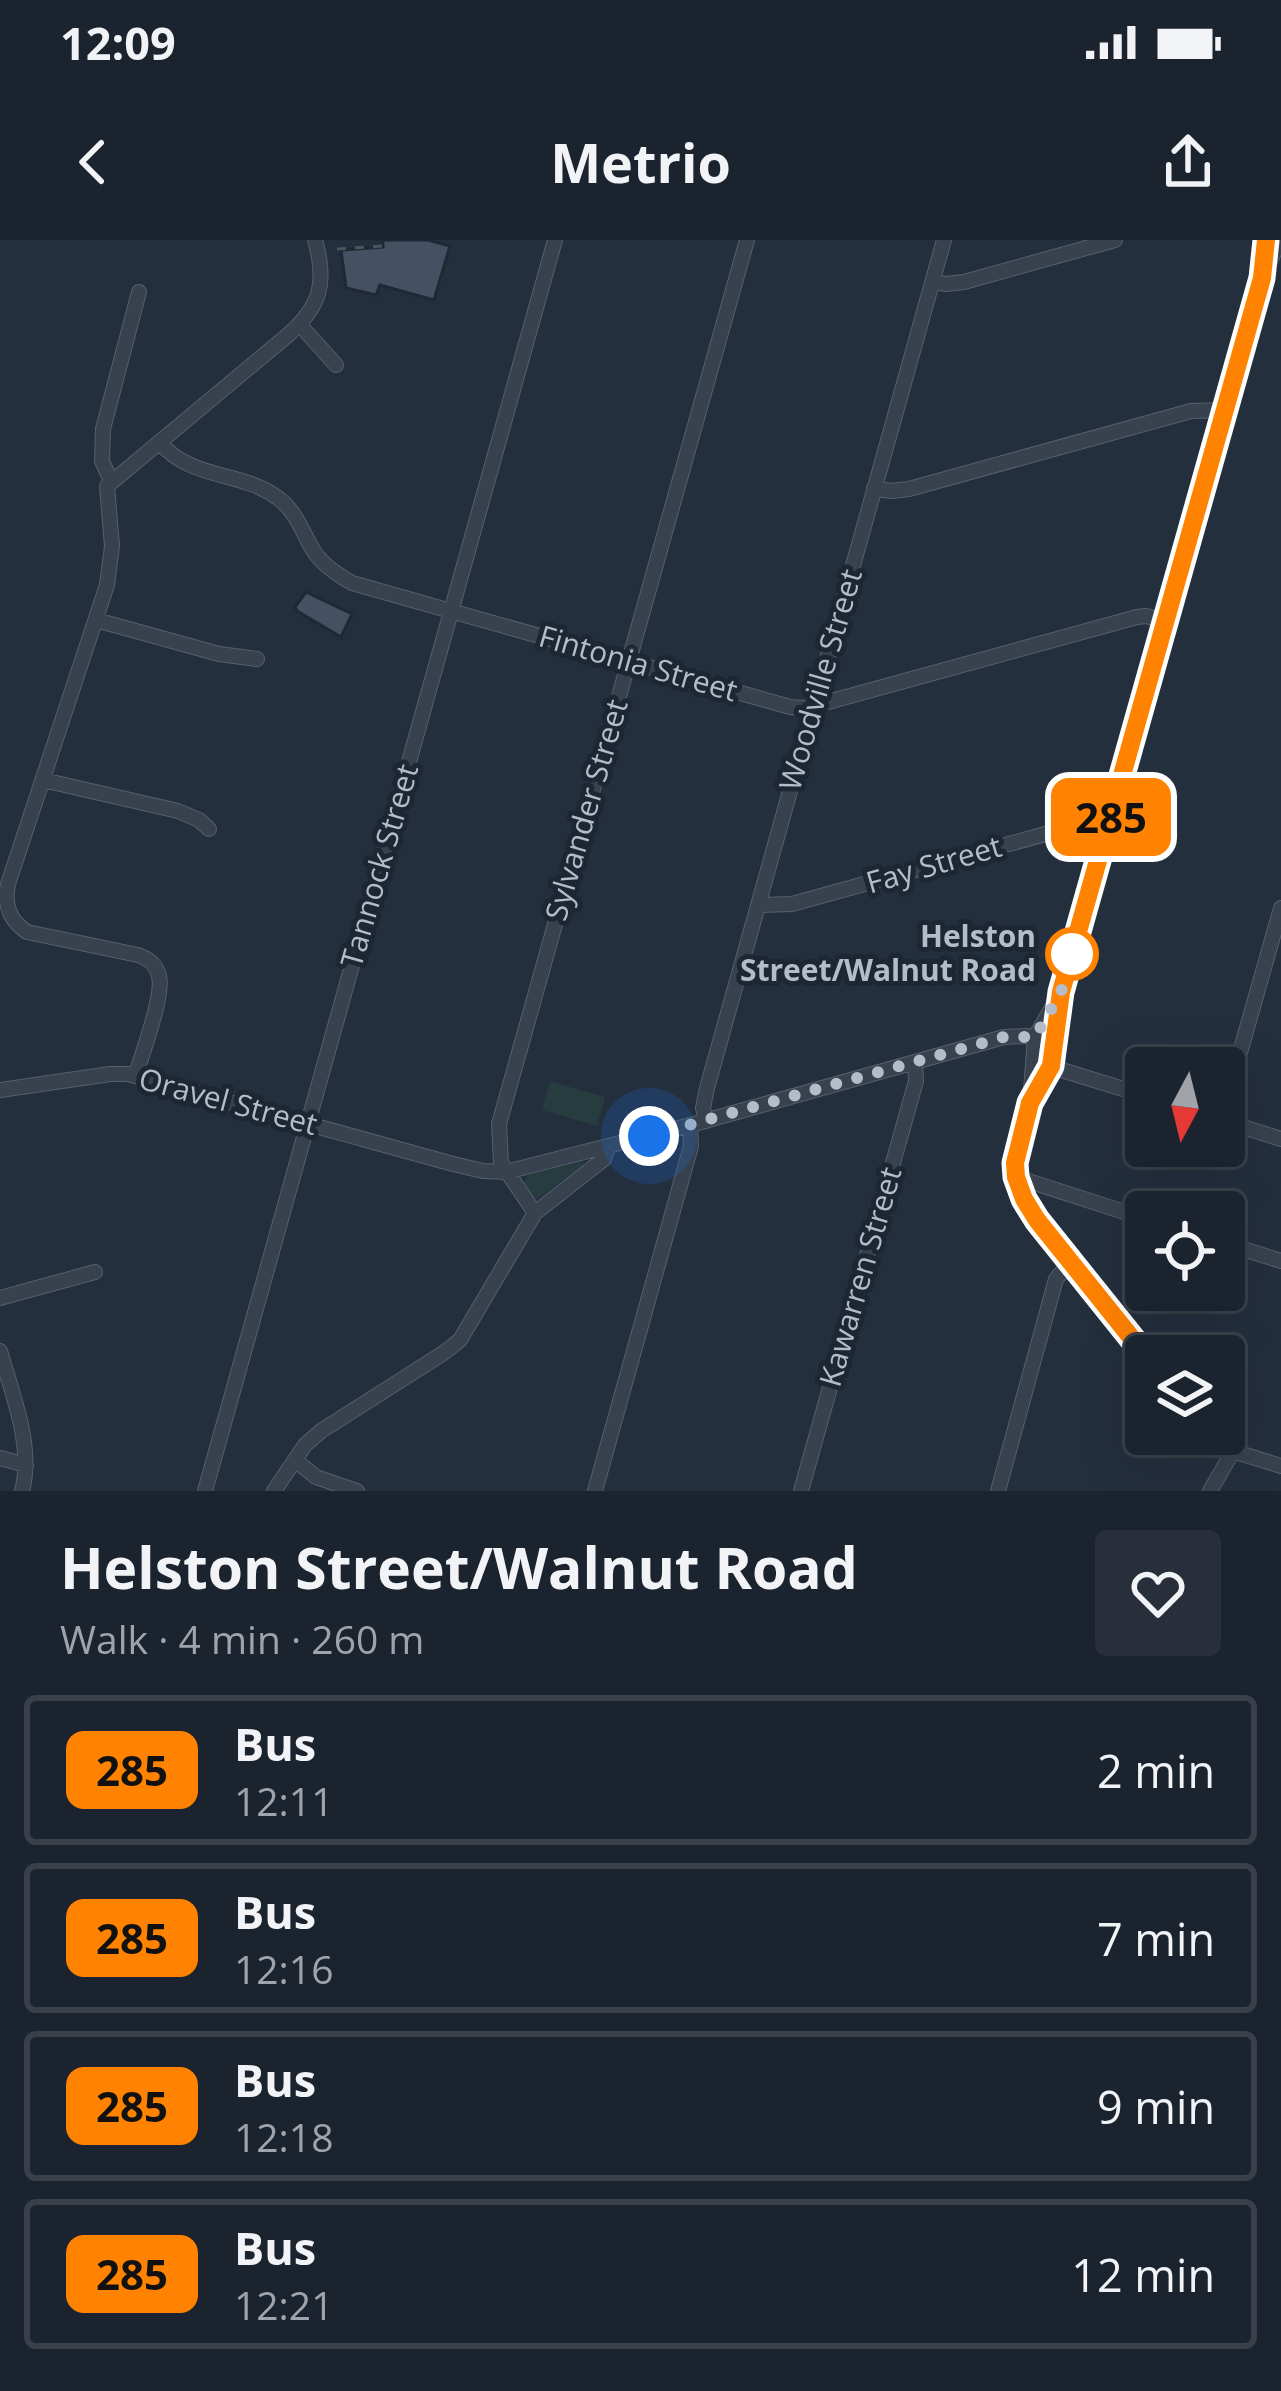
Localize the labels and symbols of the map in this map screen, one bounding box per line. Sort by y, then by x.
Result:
street label: Woodville Street [768,564,871,795]
street label: Fintonia Street [535,615,742,710]
street label: Sylvander Street [534,694,637,925]
street label: Tannock Street [330,759,427,972]
line badge: 285 [1042,778,1180,856]
street label: Fay Street [861,825,1006,902]
place label: Helston Street/Walnut Road [740,915,1036,990]
marker: Helston Street/Walnut Road [1047,929,1097,979]
north arrow [1125,1047,1245,1167]
street label: Oravel Street [135,1057,322,1144]
your location [619,1106,679,1166]
street label: Kawarren Street [809,1162,910,1391]

